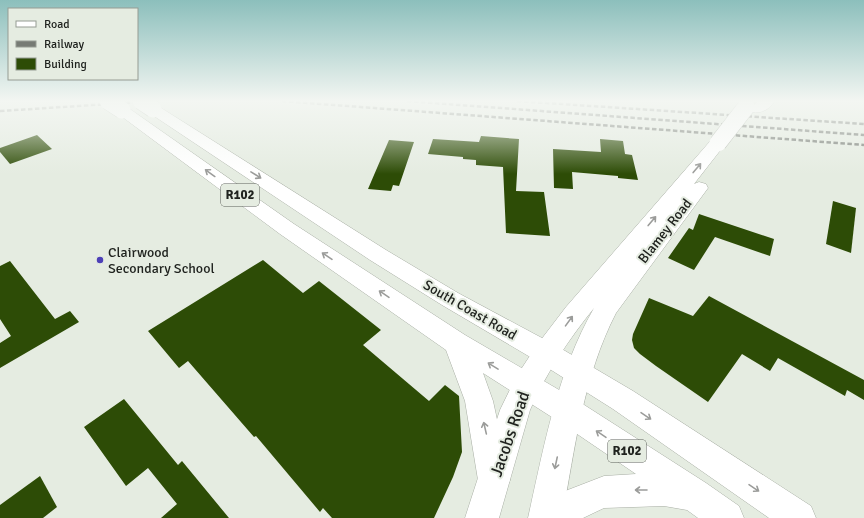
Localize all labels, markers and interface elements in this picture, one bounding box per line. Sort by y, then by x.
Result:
legend [8,8,138,80]
text: Road [44,17,70,32]
text: Railway [44,37,84,52]
text: Building [44,57,87,72]
one-way arrow [692,163,701,173]
one-way arrow [205,169,216,177]
one-way arrow [250,172,262,180]
road number: R102 [221,184,259,206]
street label: Blamey Road [635,195,695,267]
one-way arrow [648,216,657,227]
place label: Clairwood Secondary School [108,244,215,277]
one-way arrow [322,252,333,260]
marker: Clairwood Secondary School [95,255,105,265]
street label: South Coast Road [420,276,520,344]
one-way arrow [379,290,390,298]
one-way arrow [565,316,573,327]
one-way arrow [487,361,499,369]
street label: Jacobs Road [486,388,534,480]
one-way arrow [641,412,652,420]
one-way arrow [480,422,488,435]
one-way arrow [596,430,607,438]
road number: R102 [608,440,646,462]
one-way arrow [552,456,560,469]
one-way arrow [749,484,760,492]
one-way arrow [635,487,648,494]

